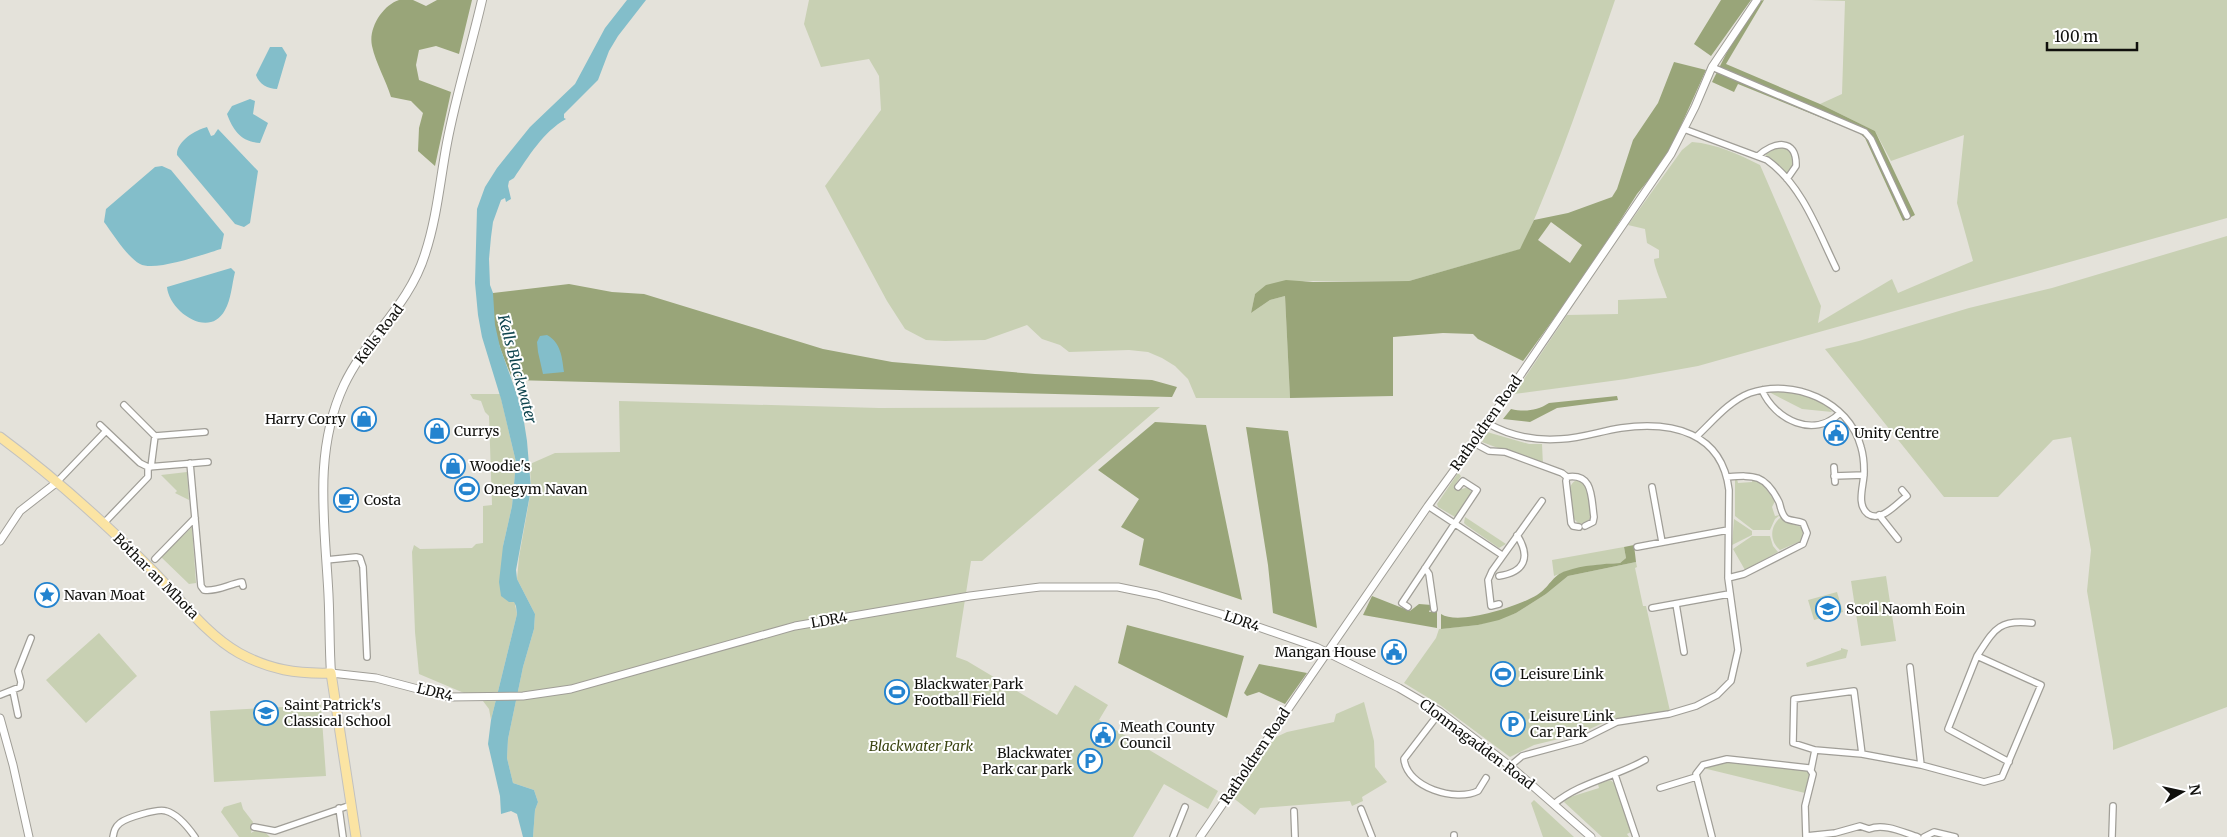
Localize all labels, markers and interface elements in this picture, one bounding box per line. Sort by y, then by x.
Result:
scale bar [2047,20,2137,52]
text: 100 m [2054,27,2098,46]
street label: Kells Road [351,300,408,367]
water label: Kells Blackwater [494,311,541,426]
street label: Ratholdren Road [1446,371,1526,474]
shop icon: Harry Corry [351,406,377,432]
place label: Harry Corry [265,410,347,428]
shop icon: Currys [424,418,450,444]
public building icon: Unity Centre [1823,420,1849,446]
place label: Currys [454,422,500,440]
place label: Unity Centre [1854,424,1939,442]
shop icon: Woodie's [440,453,466,479]
place label: Woodie's [469,457,531,475]
sports icon: Onegym Navan [454,476,480,502]
place label: Onegym Navan [484,480,588,498]
cafe icon: Costa [333,487,359,513]
place label: Costa [364,491,402,509]
street label: Bóthar an Mhota [109,529,203,623]
place icon: Navan Moat [34,582,60,608]
place label: Navan Moat [64,586,145,604]
school or university icon: Scoil Naomh Eoin [1815,596,1841,622]
place label: Scoil Naomh Eoin [1846,600,1965,618]
street label: LDR4 [1222,607,1263,636]
street label: LDR4 [809,608,849,632]
public building icon: Mangan House [1381,639,1407,665]
place label: Mangan House [1275,643,1376,661]
sports icon: Leisure Link [1490,661,1516,687]
place label: Leisure Link [1520,665,1604,683]
place label: Blackwater Park Football Field [914,675,1023,709]
street label: LDR4 [415,679,455,705]
sports icon: Blackwater Park Football Field [884,679,910,705]
street label: Clonmagadden Road [1416,695,1538,793]
place label: Saint Patrick's Classical School [284,696,392,730]
school or university icon: Saint Patrick's Classical School [253,700,279,726]
street label: Ratholdren Road [1216,704,1294,808]
place label: Leisure Link Car Park [1530,707,1614,741]
parking icon: Leisure Link Car Park [1500,711,1526,737]
place label: Meath County Council [1120,718,1216,752]
public building icon: Meath County Council [1090,722,1116,748]
park label: Blackwater Park [869,737,973,755]
place label: Blackwater Park car park [982,744,1072,778]
parking icon: Blackwater Park car park [1077,748,1103,774]
north arrow [2157,767,2207,817]
text: N [2185,783,2205,797]

